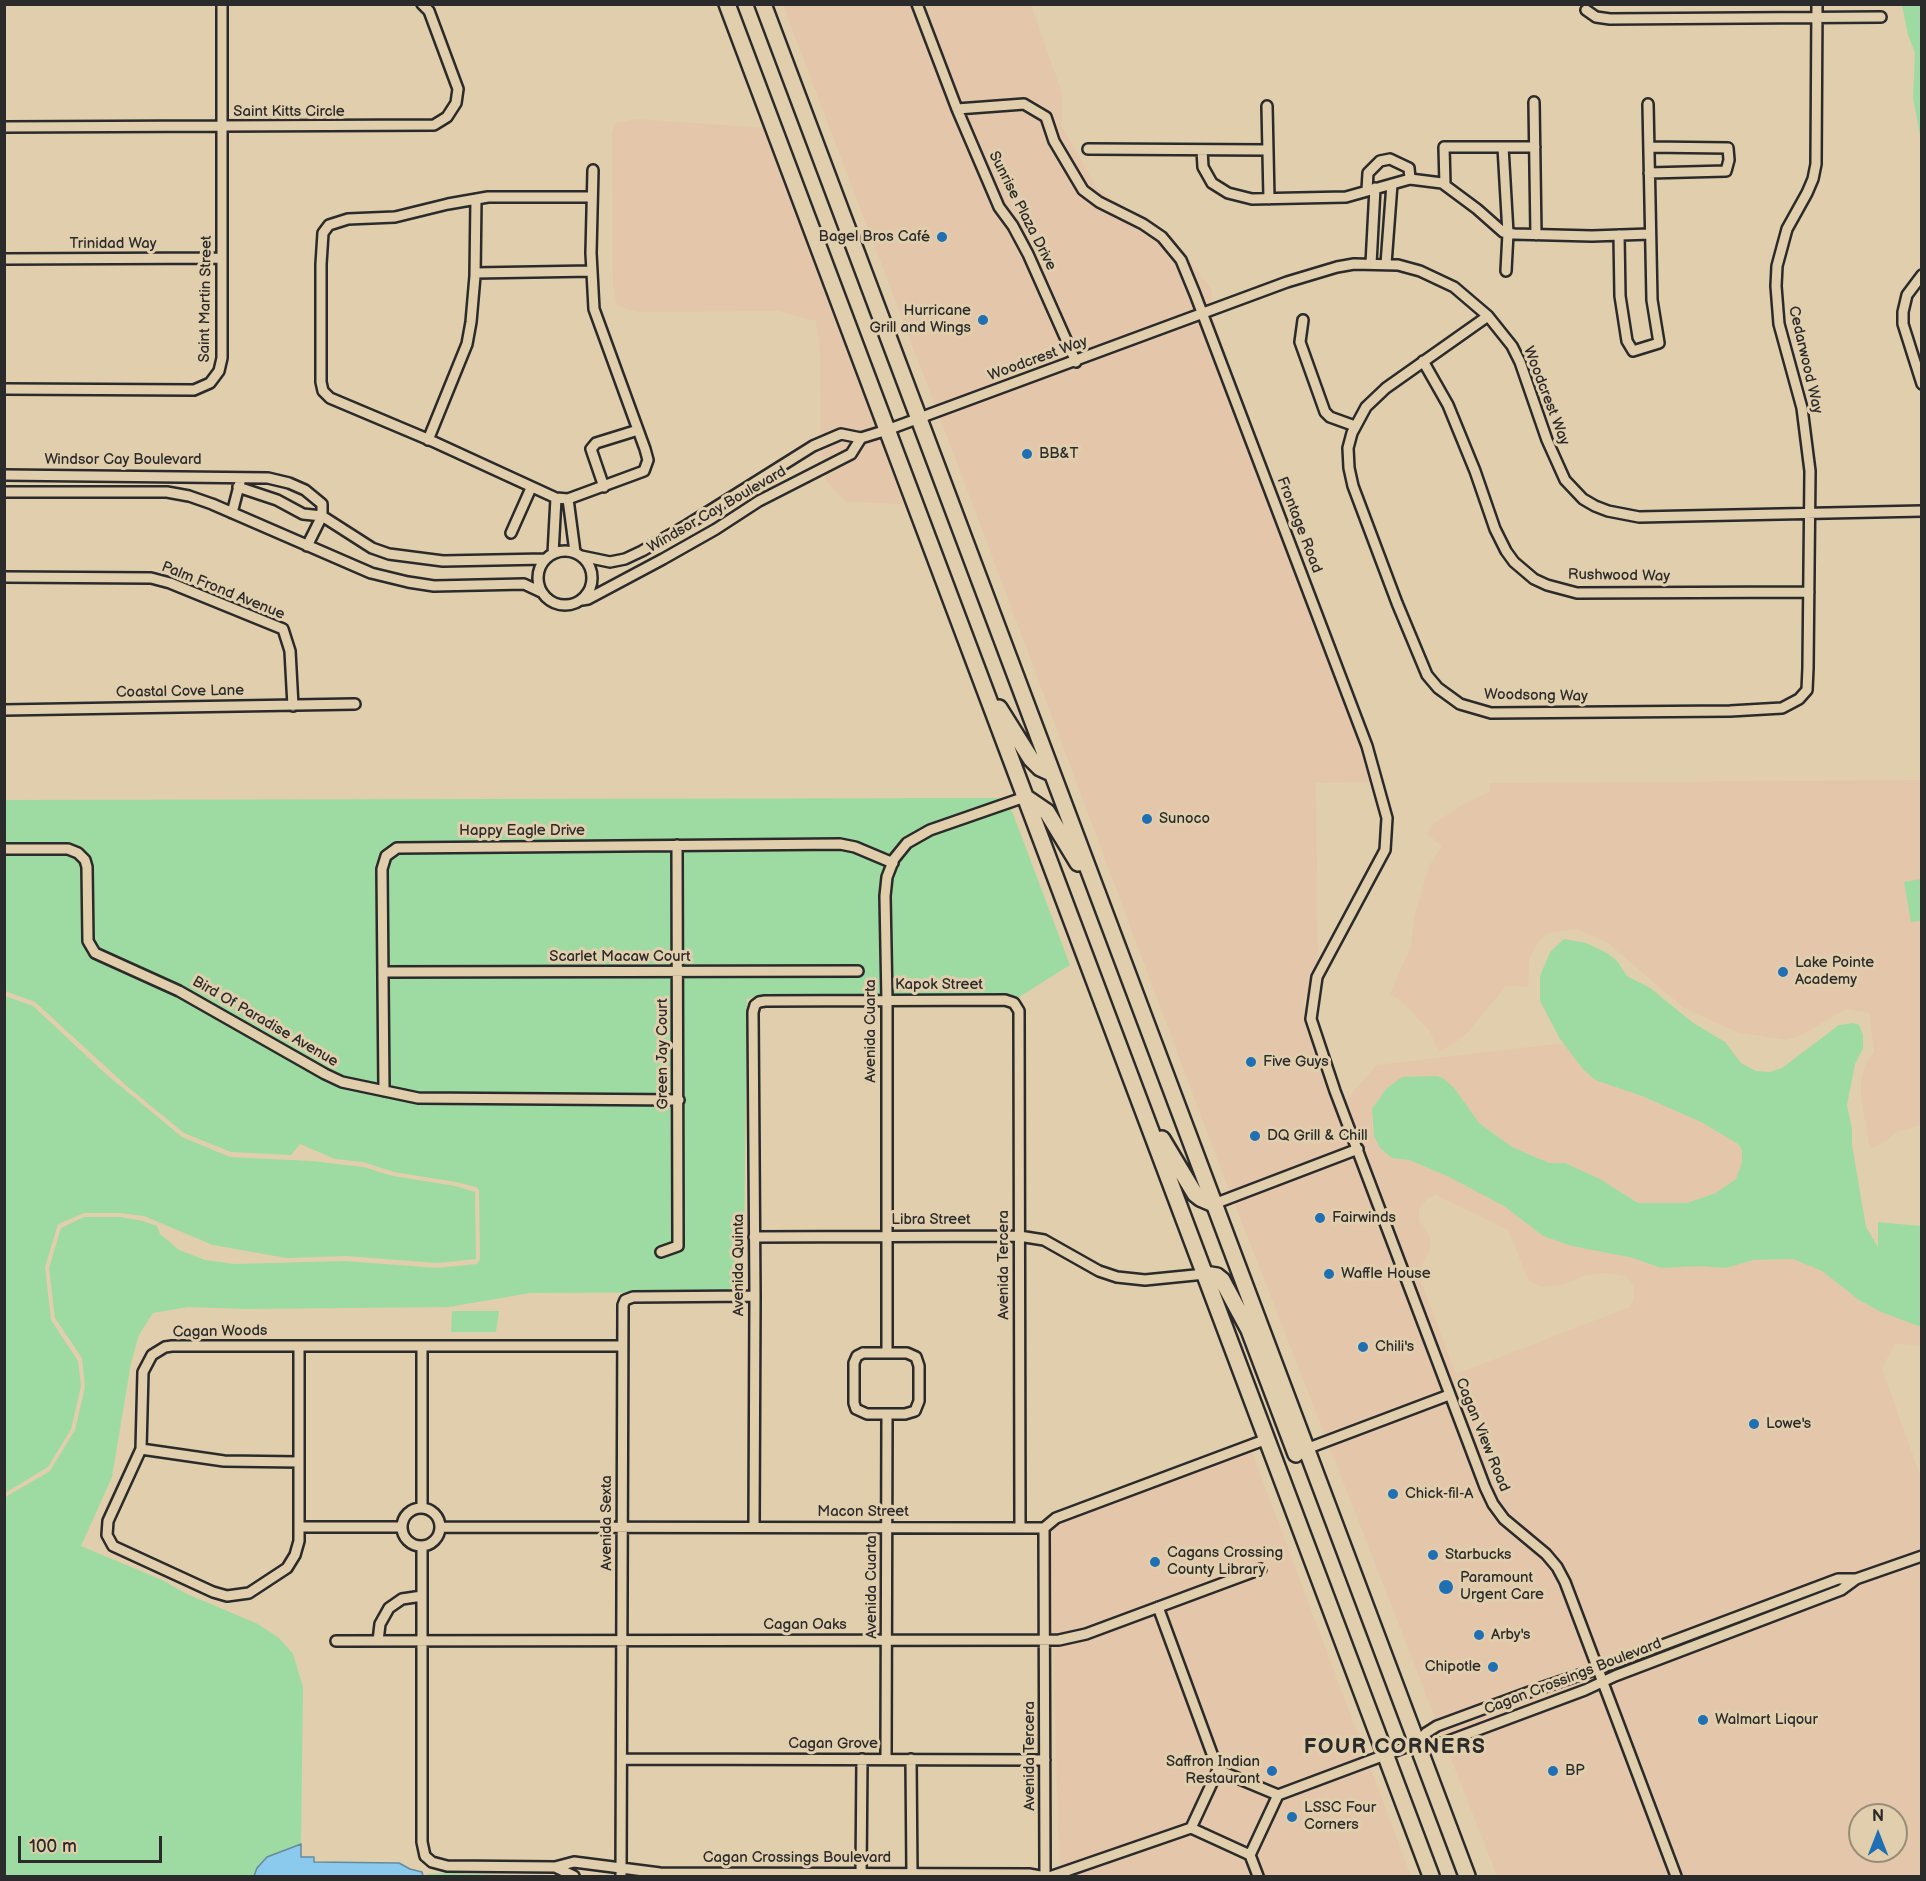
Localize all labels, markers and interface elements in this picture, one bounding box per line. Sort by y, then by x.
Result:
street label: Saint Kitts Circle [233,103,345,121]
street label: Sunrise Plaza Drive [984,148,1060,274]
place label: Bagel Bros Café [819,228,930,246]
marker: Bagel Bros Café [935,230,949,244]
street label: Trinidad Way [70,235,156,253]
street label: Saint Martin Street [196,235,216,363]
place label: Hurricane Grill and Wings [869,302,971,337]
street label: Cedarwood Way [1784,304,1826,416]
marker: Hurricane Grill and Wings [976,313,990,327]
street label: Woodcrest Way [986,333,1090,385]
street label: Woodcrest Way [1519,344,1573,448]
place label: BB&T [1039,445,1079,463]
marker: BB&T [1020,447,1034,461]
street label: Windsor Cay Boulevard [44,451,202,469]
street label: Windsor Cay Boulevard [644,463,790,557]
street label: Frontage Road [1272,474,1326,576]
street label: Palm Frond Avenue [159,558,287,624]
street label: Rushwood Way [1568,566,1670,586]
street label: Coastal Cove Lane [116,682,244,702]
street label: Woodsong Way [1484,686,1588,706]
place label: Sunoco [1159,810,1210,828]
marker: Sunoco [1140,812,1154,826]
street label: Happy Eagle Drive [459,822,585,840]
street label: Scarlet Macaw Court [549,948,691,966]
place label: Lake Pointe Academy [1795,954,1874,989]
marker: Lake Pointe Academy [1776,965,1790,979]
street label: Bird Of Paradise Avenue [189,973,341,1071]
street label: Kapok Street [895,976,983,994]
street label: Avenida Cuarta [862,979,880,1083]
street label: Green Jay Court [654,998,672,1110]
place label: Five Guys [1263,1053,1329,1071]
marker: Five Guys [1244,1055,1258,1069]
place label: DQ Grill & Chill [1267,1127,1368,1145]
marker: DQ Grill & Chill [1248,1129,1262,1143]
place label: Fairwinds [1332,1209,1396,1227]
street label: Avenida Tercera [995,1210,1013,1320]
street label: Libra Street [891,1211,971,1229]
marker: Fairwinds [1313,1211,1327,1225]
street label: Avenida Quinta [730,1214,748,1316]
place label: Waffle House [1341,1265,1431,1283]
marker: Waffle House [1322,1267,1336,1281]
street label: Cagan Woods [172,1322,268,1342]
place label: Chili's [1375,1338,1414,1356]
marker: Chili's [1356,1340,1370,1354]
street label: Cagan View Road [1451,1376,1513,1494]
place label: Lowe's [1766,1415,1811,1433]
marker: Lowe's [1747,1417,1761,1431]
street label: Avenida Sexta [598,1475,616,1571]
place label: Chick-fil-A [1405,1485,1473,1503]
marker: Chick-fil-A [1386,1487,1400,1501]
street label: Macon Street [817,1503,909,1521]
street label: Avenida Cuarta [863,1535,881,1639]
place label: Cagans Crossing County Library [1167,1544,1283,1579]
place label: Starbucks [1445,1546,1512,1564]
marker: Starbucks [1426,1548,1440,1562]
marker: Cagans Crossing County Library [1148,1555,1162,1569]
place label: Paramount Urgent Care [1460,1569,1544,1604]
marker: Paramount Urgent Care [1437,1578,1455,1596]
street label: Cagan Oaks [763,1616,847,1634]
place label: Arby's [1491,1626,1530,1644]
marker: Arby's [1472,1628,1486,1642]
street label: Cagan Crossings Boulevard [1482,1635,1664,1719]
place label: Chipotle [1425,1658,1481,1676]
marker: Chipotle [1486,1660,1500,1674]
street label: Avenida Tercera [1021,1701,1039,1811]
place label: Walmart Liqour [1715,1711,1818,1729]
marker: Walmart Liqour [1696,1713,1710,1727]
street label: Cagan Grove [788,1735,878,1753]
district label: FOUR CORNERS [1304,1735,1486,1761]
place label: Saffron Indian Restaurant [1166,1753,1260,1788]
place label: BP [1565,1762,1585,1780]
marker: Saffron Indian Restaurant [1265,1764,1279,1778]
marker: BP [1546,1764,1560,1778]
place label: LSSC Four Corners [1304,1799,1376,1834]
north arrow [1848,1803,1908,1863]
text: N [1872,1807,1884,1826]
marker: LSSC Four Corners [1285,1810,1299,1824]
scale bar [21,1824,165,1862]
text: 100 m [29,1836,77,1857]
street label: Cagan Crossings Boulevard [703,1849,891,1867]

